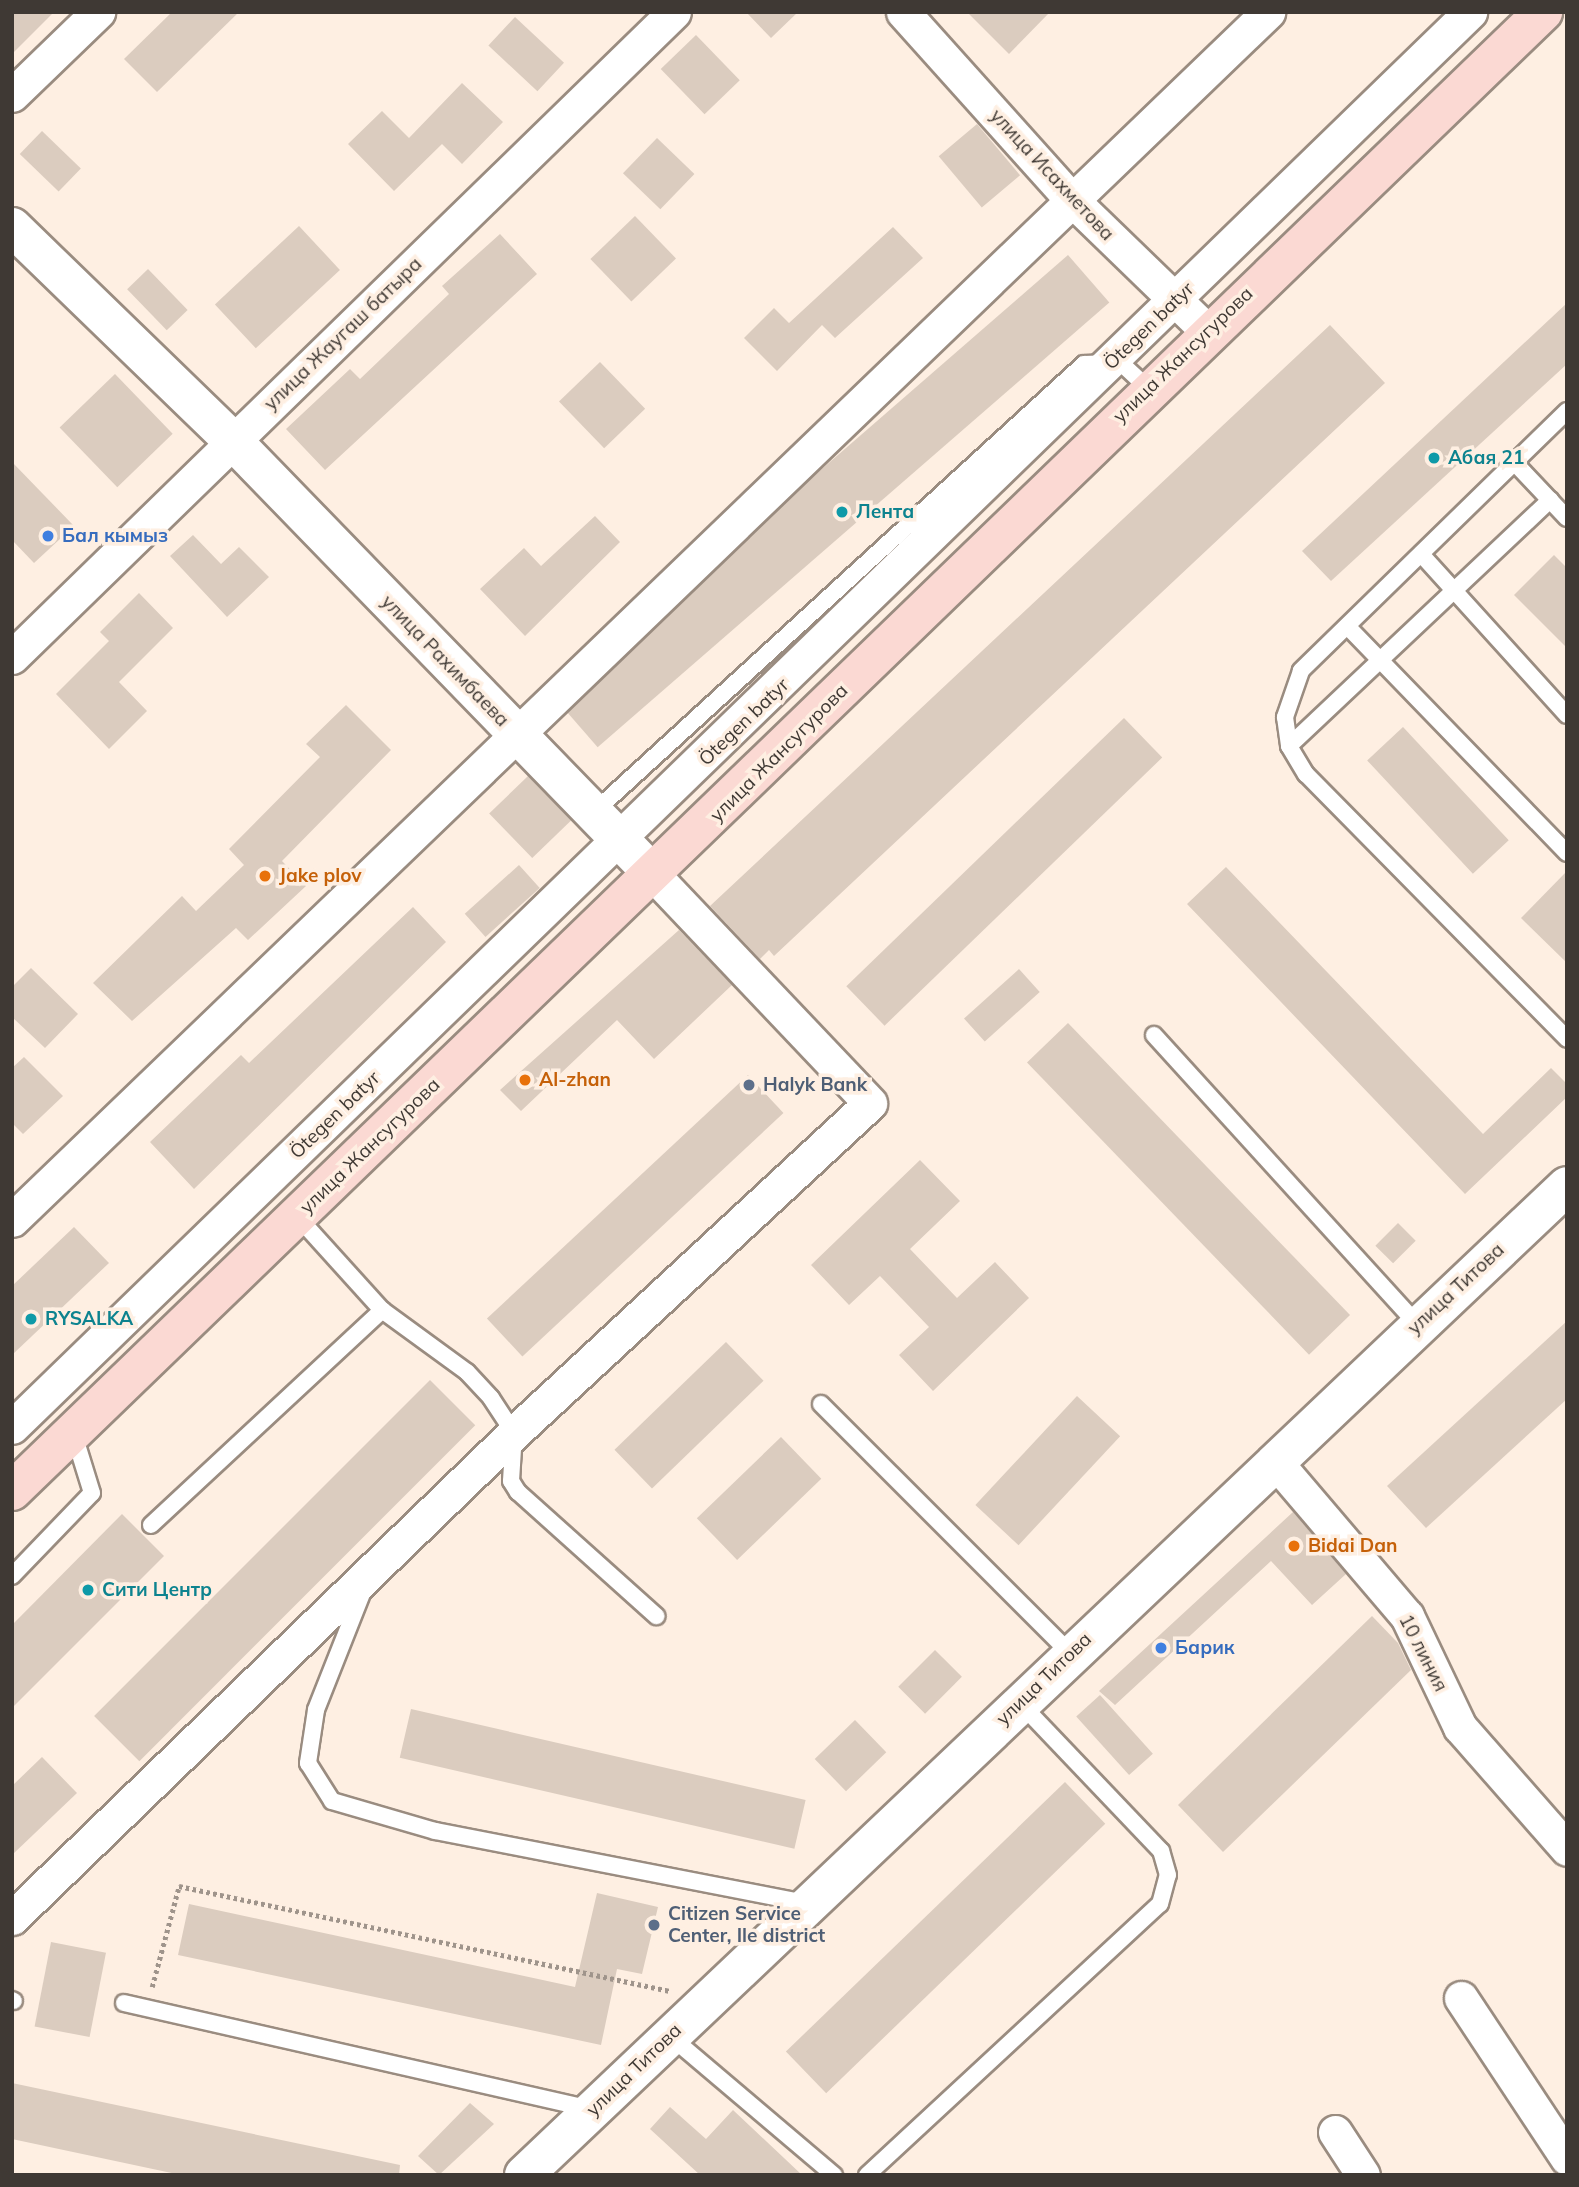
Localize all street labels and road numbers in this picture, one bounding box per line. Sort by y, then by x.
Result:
street label: улица Исахметова [985,105,1119,245]
street label: улица Жаугаш батыра [259,253,427,415]
street label: Ötegen batyr [1099,278,1199,374]
street label: улица Жансугурова [1108,282,1258,428]
street label: улица Рахимбаева [376,591,514,731]
street label: Ötegen batyr [694,674,794,770]
street label: улица Жансугурова [705,679,853,827]
street label: Ötegen batyr [285,1067,385,1163]
street label: улица Жансугурова [295,1073,445,1219]
street label: улица Титова [1403,1239,1509,1339]
street label: 10 линия [1394,1611,1452,1695]
street label: улица Титова [992,1628,1096,1730]
street label: улица Титова [582,2019,686,2121]

